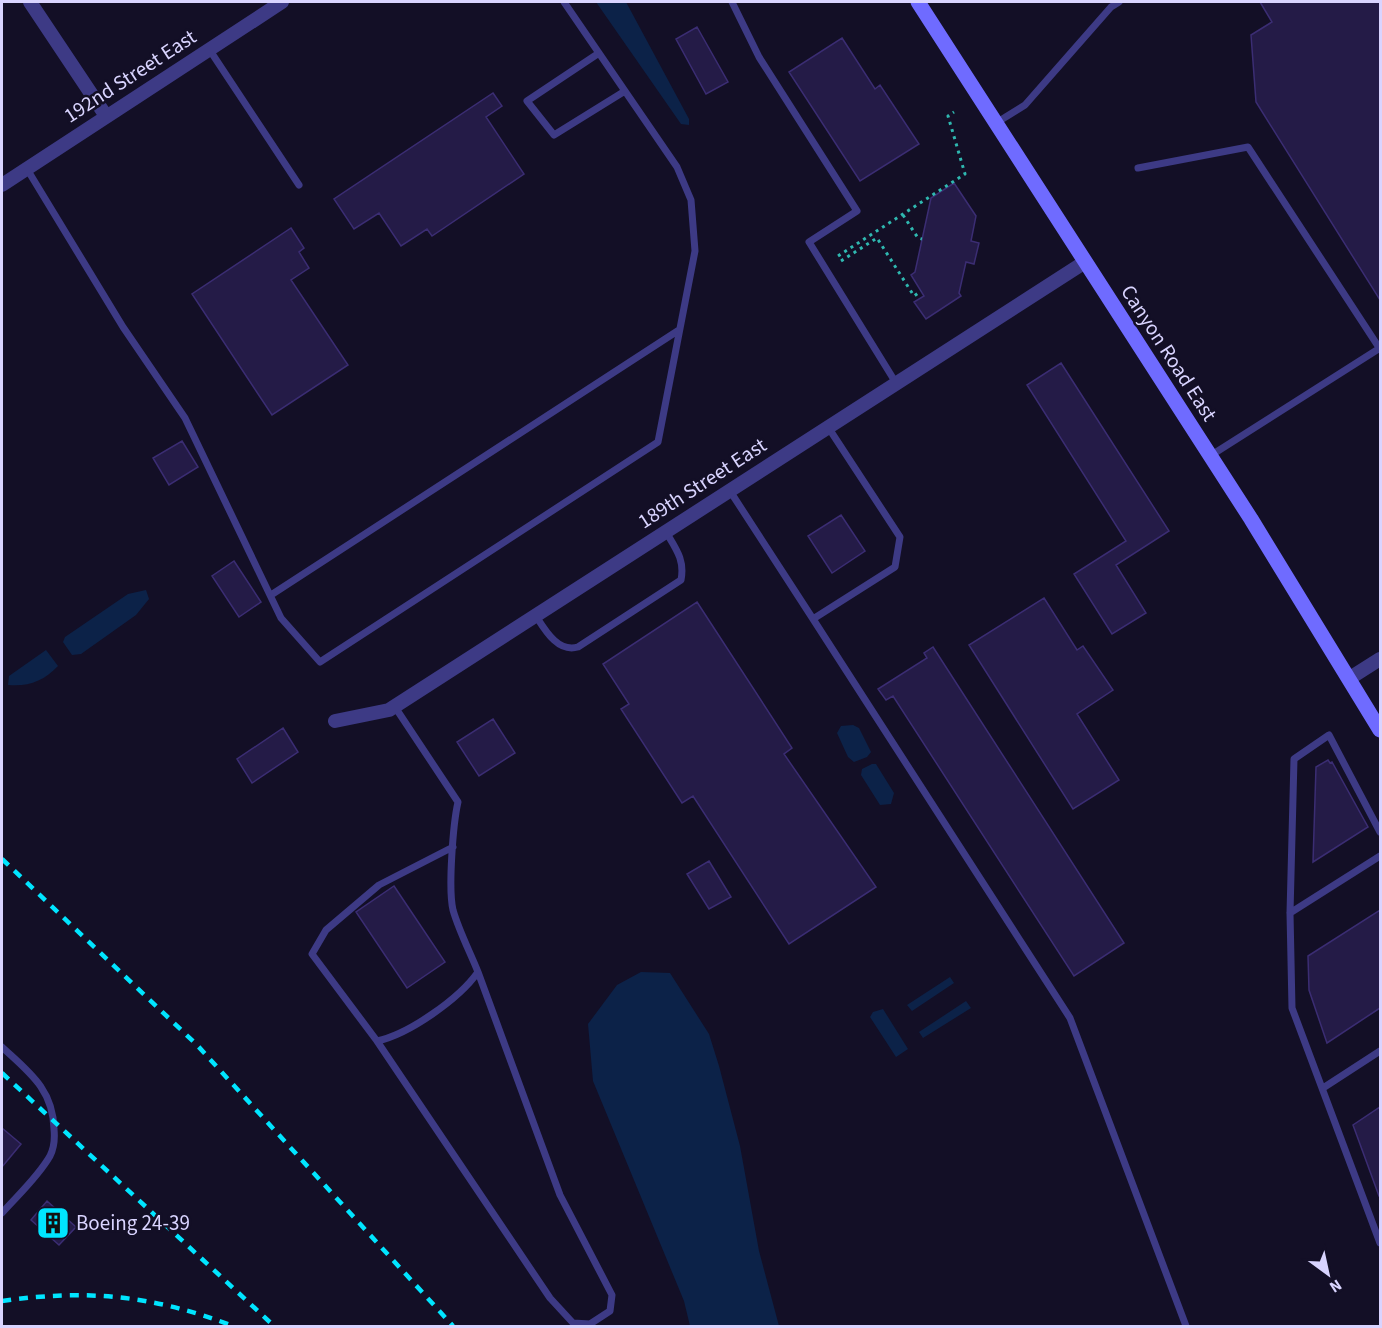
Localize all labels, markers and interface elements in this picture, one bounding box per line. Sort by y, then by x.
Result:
street label: 192nd Street East [58,22,202,130]
street label: Canyon Road East [1114,279,1224,427]
street label: 189th Street East [632,430,772,536]
building icon: Boeing 24-39 [35,1205,71,1241]
place label: Boeing 24-39 [76,1208,190,1238]
north arrow [1298,1244,1358,1304]
text: N [1325,1274,1346,1298]

